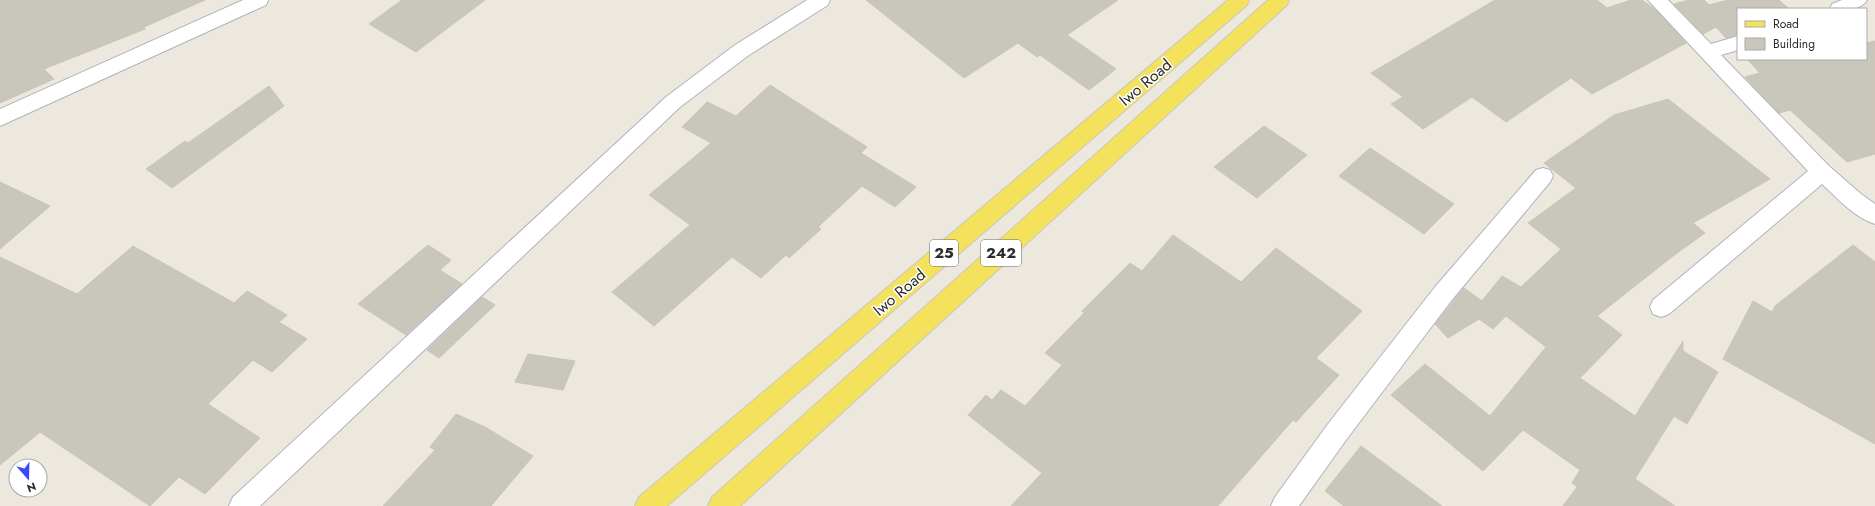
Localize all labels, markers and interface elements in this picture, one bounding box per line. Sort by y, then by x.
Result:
legend [1737,8,1867,60]
text: Road [1773,15,1799,33]
text: Building [1773,35,1815,53]
street label: Iwo Road [1114,53,1177,111]
road number: 25 [930,240,958,266]
road number: 242 [981,240,1021,266]
street label: Iwo Road [868,263,931,321]
north arrow [8,458,48,498]
text: N [25,478,38,496]

